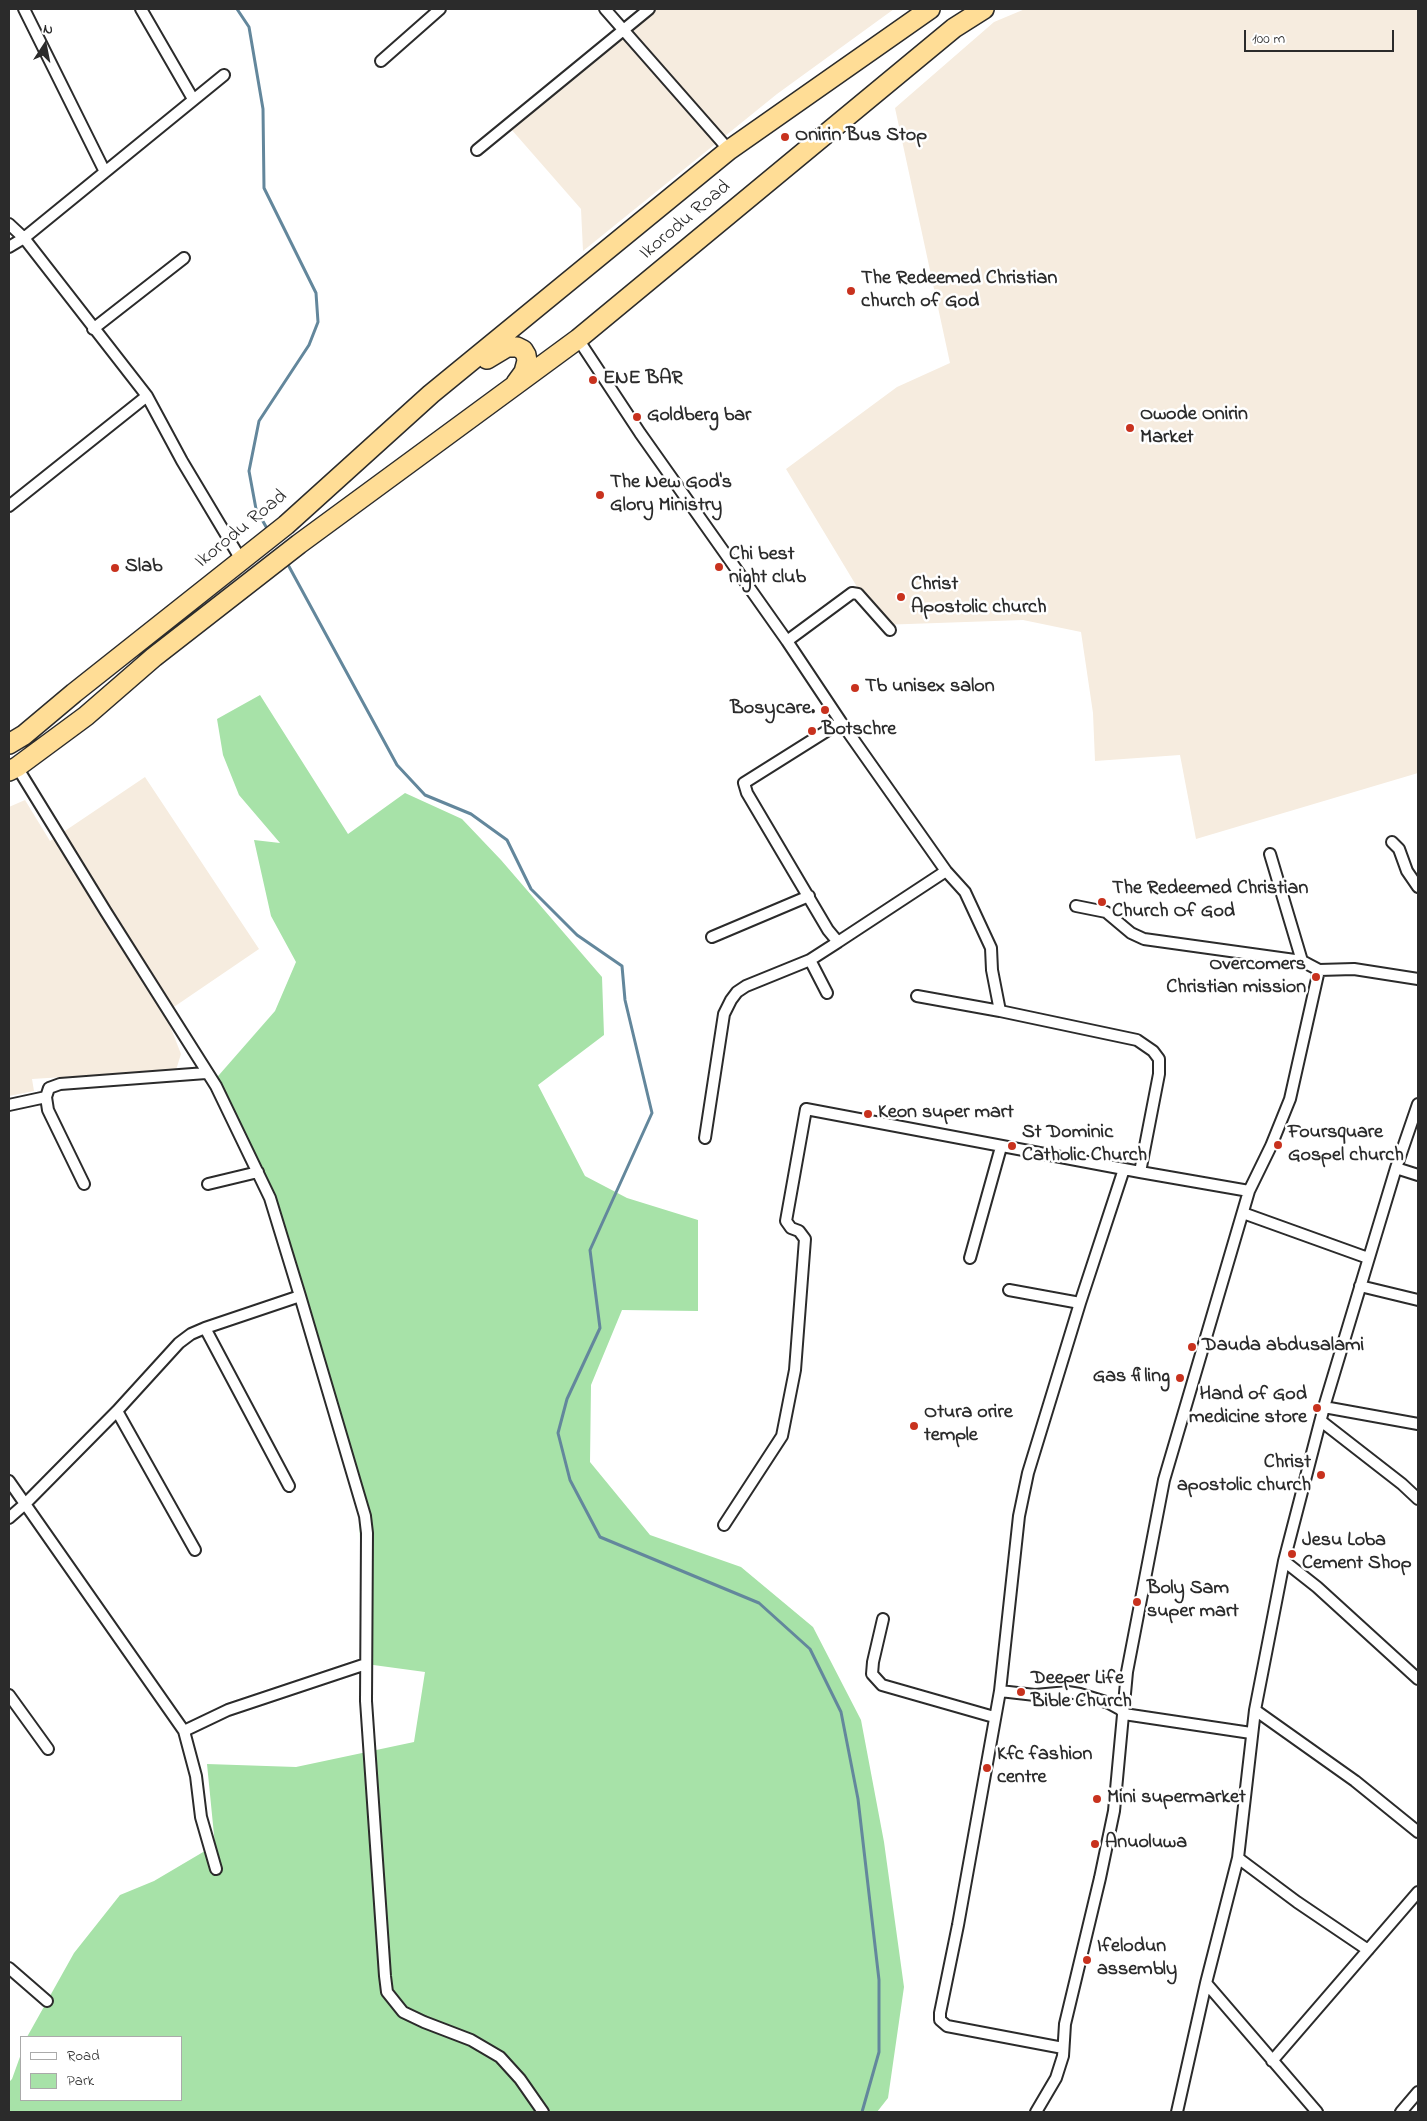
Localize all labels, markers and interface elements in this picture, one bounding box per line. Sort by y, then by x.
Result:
text: N [41,19,55,41]
north arrow [20,20,70,70]
scale bar [1247,20,1397,52]
text: 100 m [1252,28,1285,50]
place label: Onirin Bus Stop [795,125,927,149]
marker: Onirin Bus Stop [779,131,791,143]
street label: Ikorodu Road [636,176,736,266]
place label: The Redeemed Christian church of God [861,268,1057,315]
marker: The Redeemed Christian church of God [845,285,857,297]
place label: ENE BAR [603,368,683,392]
marker: ENE BAR [587,374,599,386]
place label: Owode Onirin Market [1140,404,1248,451]
place label: Goldberg bar [647,405,751,429]
marker: Goldberg bar [631,411,643,423]
marker: Owode Onirin Market [1124,422,1136,434]
place label: The New God's Glory Ministry [610,472,732,519]
street label: Ikorodu Road [191,486,293,574]
marker: The New God's Glory Ministry [594,489,606,501]
place label: Chi best night club [729,544,806,591]
place label: Slab [125,556,163,580]
marker: Chi best night club [713,561,725,573]
marker: Slab [109,562,121,574]
place label: Christ Apostolic church [911,574,1046,621]
marker: Christ Apostolic church [895,591,907,603]
place label: Tb unisex salon [865,676,995,700]
marker: Tb unisex salon [849,682,861,694]
place label: Bosycare. [730,698,815,722]
marker: Bosycare. [819,704,831,716]
place label: Botschre [822,719,896,743]
marker: Botschre [806,725,818,737]
place label: The Redeemed Christian Church Of God [1112,878,1308,925]
marker: The Redeemed Christian Church Of God [1096,896,1108,908]
place label: Overcomers Christian mission [1166,954,1306,1001]
marker: Overcomers Christian mission [1310,971,1322,983]
place label: Keon super mart [878,1102,1014,1126]
marker: Keon super mart [862,1108,874,1120]
place label: St Dominic Catholic Church [1022,1122,1147,1169]
place label: Foursquare Gospel church [1288,1122,1404,1169]
marker: Foursquare Gospel church [1272,1139,1284,1151]
marker: St Dominic Catholic Church [1006,1140,1018,1152]
place label: Dauda abdusalami [1202,1335,1364,1359]
marker: Dauda abdusalami [1186,1341,1198,1353]
place label: Gas filing [1093,1366,1170,1390]
marker: Gas filing [1174,1372,1186,1384]
place label: Hand of God medicine store [1189,1384,1307,1431]
place label: Otura orire temple [924,1402,1013,1449]
marker: Hand of God medicine store [1311,1402,1323,1414]
marker: Otura orire temple [908,1420,920,1432]
place label: Christ apostolic church [1177,1452,1311,1499]
marker: Christ apostolic church [1315,1469,1327,1481]
place label: Jesu Loba Cement Shop [1302,1530,1412,1577]
marker: Jesu Loba Cement Shop [1286,1548,1298,1560]
place label: Boly Sam super mart [1147,1578,1239,1625]
marker: Boly Sam super mart [1131,1596,1143,1608]
place label: Deeper Life Bible Church [1031,1668,1132,1715]
marker: Deeper Life Bible Church [1015,1686,1027,1698]
place label: Kfc fashion centre [997,1744,1092,1791]
marker: Kfc fashion centre [981,1762,993,1774]
place label: Mini supermarket [1107,1787,1246,1811]
marker: Mini supermarket [1091,1793,1103,1805]
place label: Anuoluwa [1105,1832,1187,1856]
marker: Anuoluwa [1089,1838,1101,1850]
place label: Ifelodun assembly [1097,1936,1177,1983]
marker: Ifelodun assembly [1081,1954,1093,1966]
legend [20,2036,182,2101]
text: Road [67,2045,100,2067]
text: Park [67,2070,94,2092]

